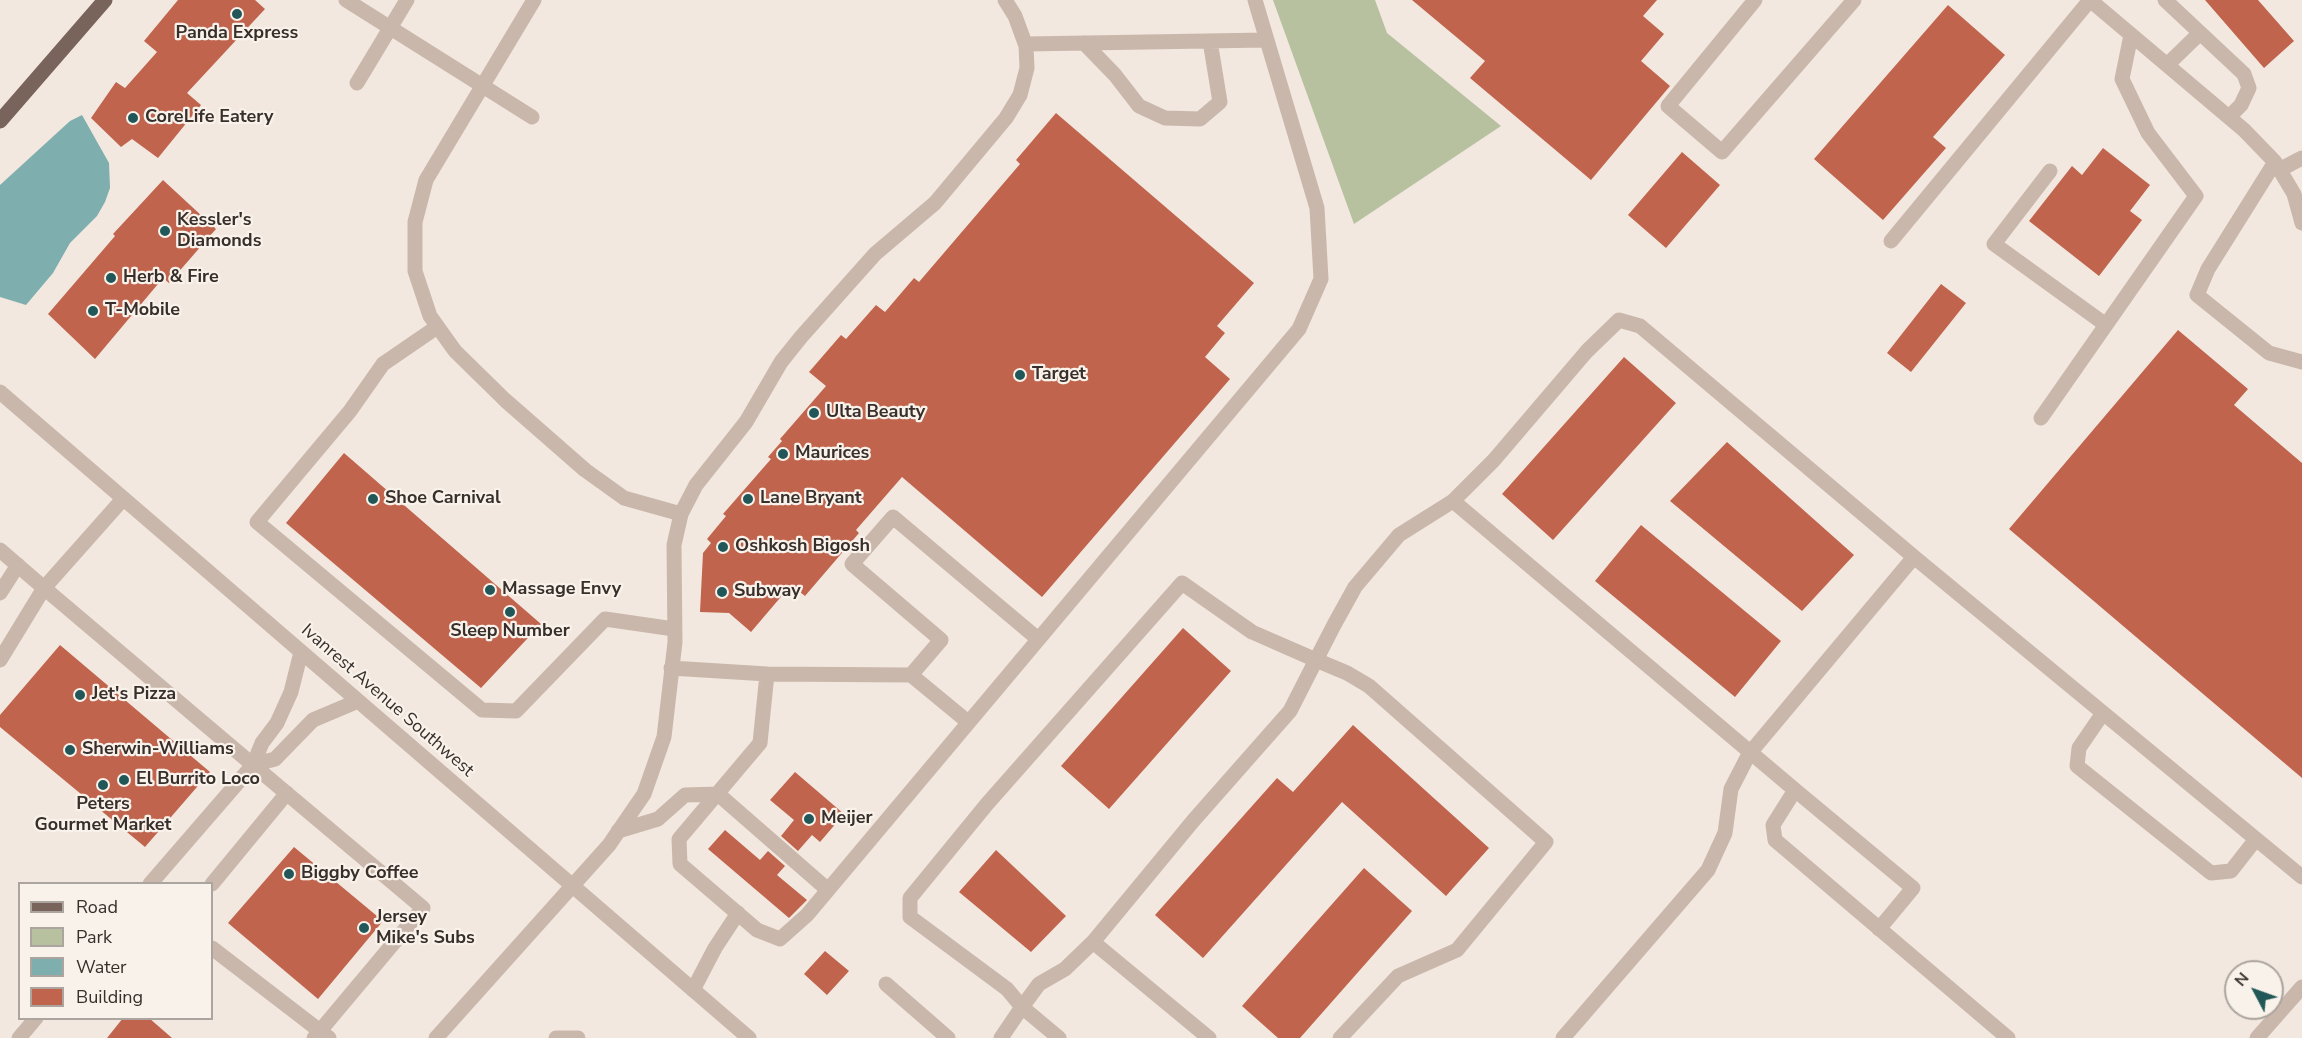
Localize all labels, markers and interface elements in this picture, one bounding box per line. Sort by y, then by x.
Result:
marker: Panda Express [230,7,244,21]
place label: Panda Express [176,23,298,45]
place label: CoreLife Eatery [145,107,273,129]
marker: CoreLife Eatery [126,111,140,125]
place label: Kessler's Diamonds [177,210,261,252]
marker: Kessler's Diamonds [158,224,172,238]
place label: Herb & Fire [123,267,219,289]
marker: Herb & Fire [104,271,118,285]
place label: T-Mobile [105,300,180,322]
marker: T-Mobile [86,304,100,318]
place label: Target [1032,364,1086,386]
marker: Target [1013,368,1027,382]
place label: Ulta Beauty [826,402,925,424]
marker: Ulta Beauty [807,406,821,420]
place label: Maurices [795,443,869,465]
marker: Maurices [776,447,790,461]
place label: Shoe Carnival [385,488,501,510]
place label: Lane Bryant [760,488,862,510]
marker: Shoe Carnival [366,492,380,506]
marker: Lane Bryant [741,492,755,506]
place label: Oshkosh Bigosh [735,536,870,558]
marker: Oshkosh Bigosh [716,540,730,554]
place label: Massage Envy [502,579,621,601]
place label: Subway [734,581,801,603]
marker: Massage Envy [483,583,497,597]
marker: Subway [715,585,729,599]
marker: Sleep Number [503,605,517,619]
street label: Ivanrest Avenue Southwest [296,620,478,782]
place label: Sleep Number [450,621,570,643]
place label: Jet's Pizza [92,684,176,706]
marker: Jet's Pizza [73,688,87,702]
place label: Sherwin-Williams [82,739,234,761]
marker: Sherwin-Williams [63,743,77,757]
place label: El Burrito Loco [136,769,260,791]
marker: El Burrito Loco [117,773,131,787]
marker: Peters Gourmet Market [96,778,110,792]
place label: Peters Gourmet Market [35,794,171,836]
place label: Meijer [821,808,872,830]
marker: Meijer [802,812,816,826]
place label: Biggby Coffee [301,863,419,885]
marker: Biggby Coffee [282,867,296,881]
legend [18,882,213,1020]
text: Road [76,895,118,919]
place label: Jersey Mike's Subs [376,907,475,950]
marker: Jersey Mike's Subs [357,921,371,935]
text: Park [76,925,112,949]
text: Water [76,955,127,979]
north arrow [2224,960,2284,1020]
text: N [2230,968,2254,991]
text: Building [76,985,143,1009]

